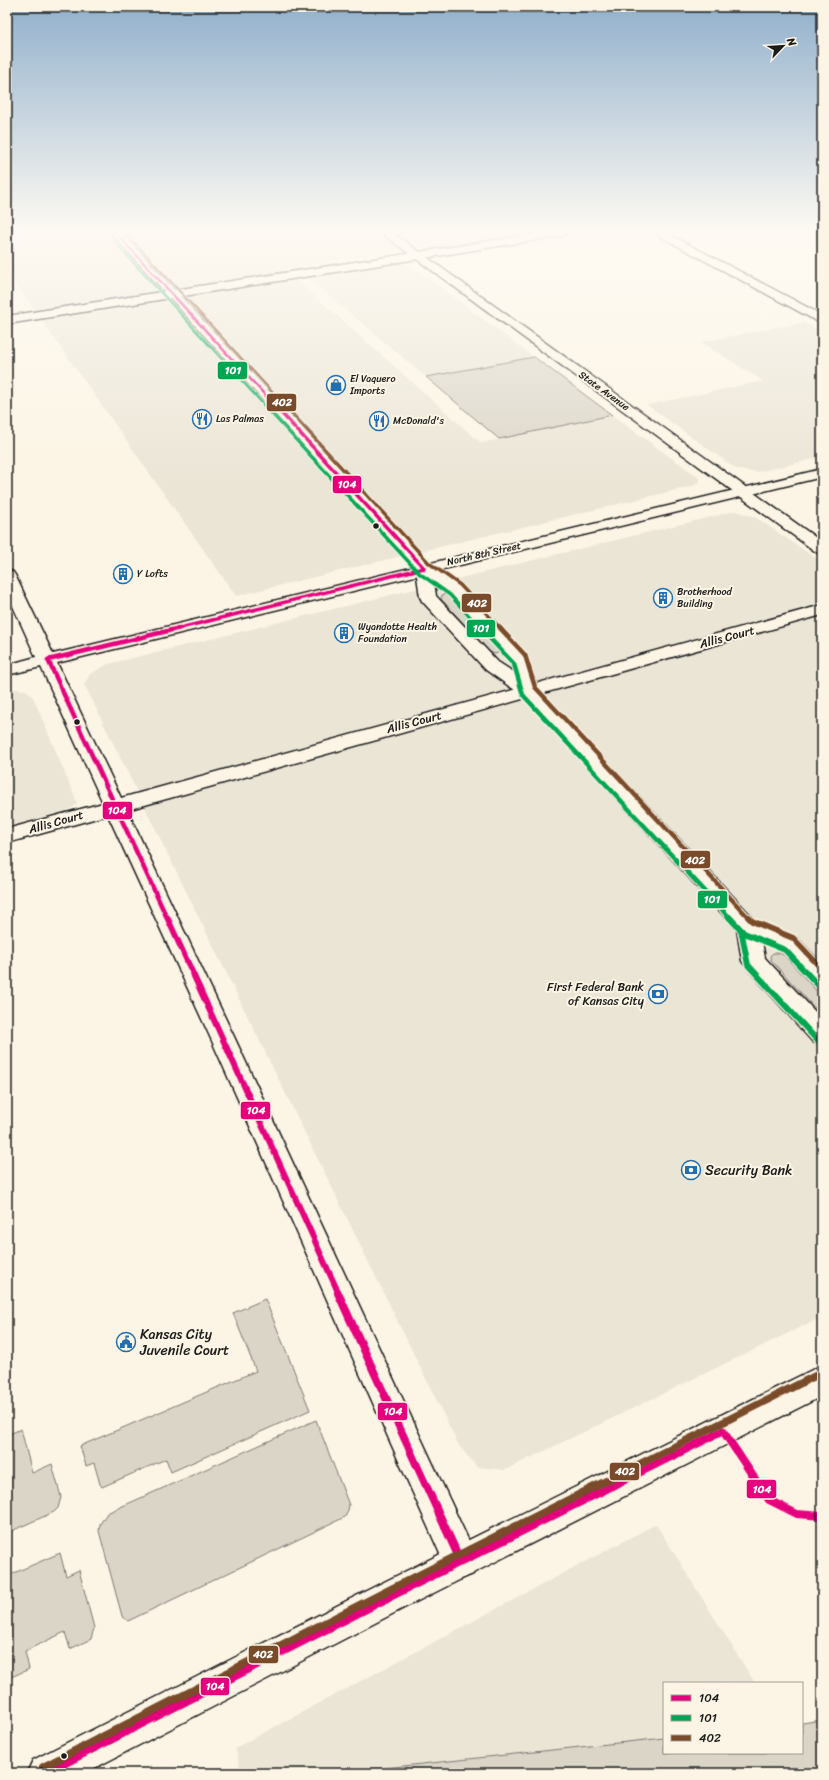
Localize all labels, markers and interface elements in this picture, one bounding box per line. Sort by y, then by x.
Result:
north arrow [763,26,803,66]
text: N [781,34,802,50]
line badge: 101 [217,361,248,380]
text: 101 [225,361,241,380]
street label: State Avenue [575,366,633,416]
place label: El Vaquero Imports [349,370,396,400]
shop icon: El Vaquero Imports [325,374,347,396]
line badge: 402 [266,393,297,412]
text: 402 [271,393,293,412]
restaurant icon: Las Palmas [191,408,213,430]
place label: Las Palmas [216,410,264,428]
restaurant icon: McDonald's [368,410,390,432]
place label: McDonald's [393,412,444,430]
line badge: 104 [332,475,362,494]
text: 104 [338,475,356,494]
unlabelled marker [371,521,381,531]
street label: North 8th Street [445,537,523,571]
building icon: Y Lofts [112,563,134,585]
place label: Y Lofts [137,565,168,583]
place label: Brotherhood Building [677,583,733,613]
building icon: Brotherhood Building [652,587,674,609]
line badge: 402 [461,593,492,613]
text: 402 [466,594,488,613]
place label: Wyandotte Health Foundation [358,618,437,648]
line badge: 101 [466,619,496,638]
text: 101 [473,619,489,638]
street label: Allis Court [696,619,757,655]
building icon: Wyandotte Health Foundation [333,622,355,644]
street label: Allis Court [383,704,444,740]
unlabelled marker [72,717,82,727]
line badge: 104 [102,801,133,820]
text: 104 [108,801,126,820]
street label: Allis Court [25,804,86,841]
line badge: 402 [680,850,711,869]
text: 402 [684,851,706,870]
line badge: 101 [697,890,728,909]
text: 101 [704,890,720,909]
place label: First Federal Bank of Kansas City [547,976,645,1012]
bank icon: First Federal Bank of Kansas City [647,983,669,1005]
line badge: 104 [240,1101,271,1120]
text: 104 [247,1101,265,1120]
place label: Security Bank [705,1158,792,1183]
bank icon: Security Bank [680,1159,702,1181]
place label: Kansas City Juvenile Court [139,1322,229,1363]
public building icon: Kansas City Juvenile Court [115,1331,137,1353]
line badge: 104 [377,1402,408,1421]
text: 104 [384,1402,402,1421]
line badge: 402 [609,1462,640,1481]
text: 402 [614,1462,636,1481]
line badge: 104 [746,1479,777,1499]
text: 104 [753,1480,771,1499]
line badge: 402 [248,1645,279,1664]
text: 402 [252,1645,274,1664]
line badge: 104 [200,1677,230,1696]
text: 104 [206,1677,224,1696]
legend [663,1682,803,1754]
text: 104 [699,1687,720,1709]
text: 101 [699,1707,717,1729]
text: 402 [699,1727,721,1749]
unlabelled marker [59,1751,69,1761]

